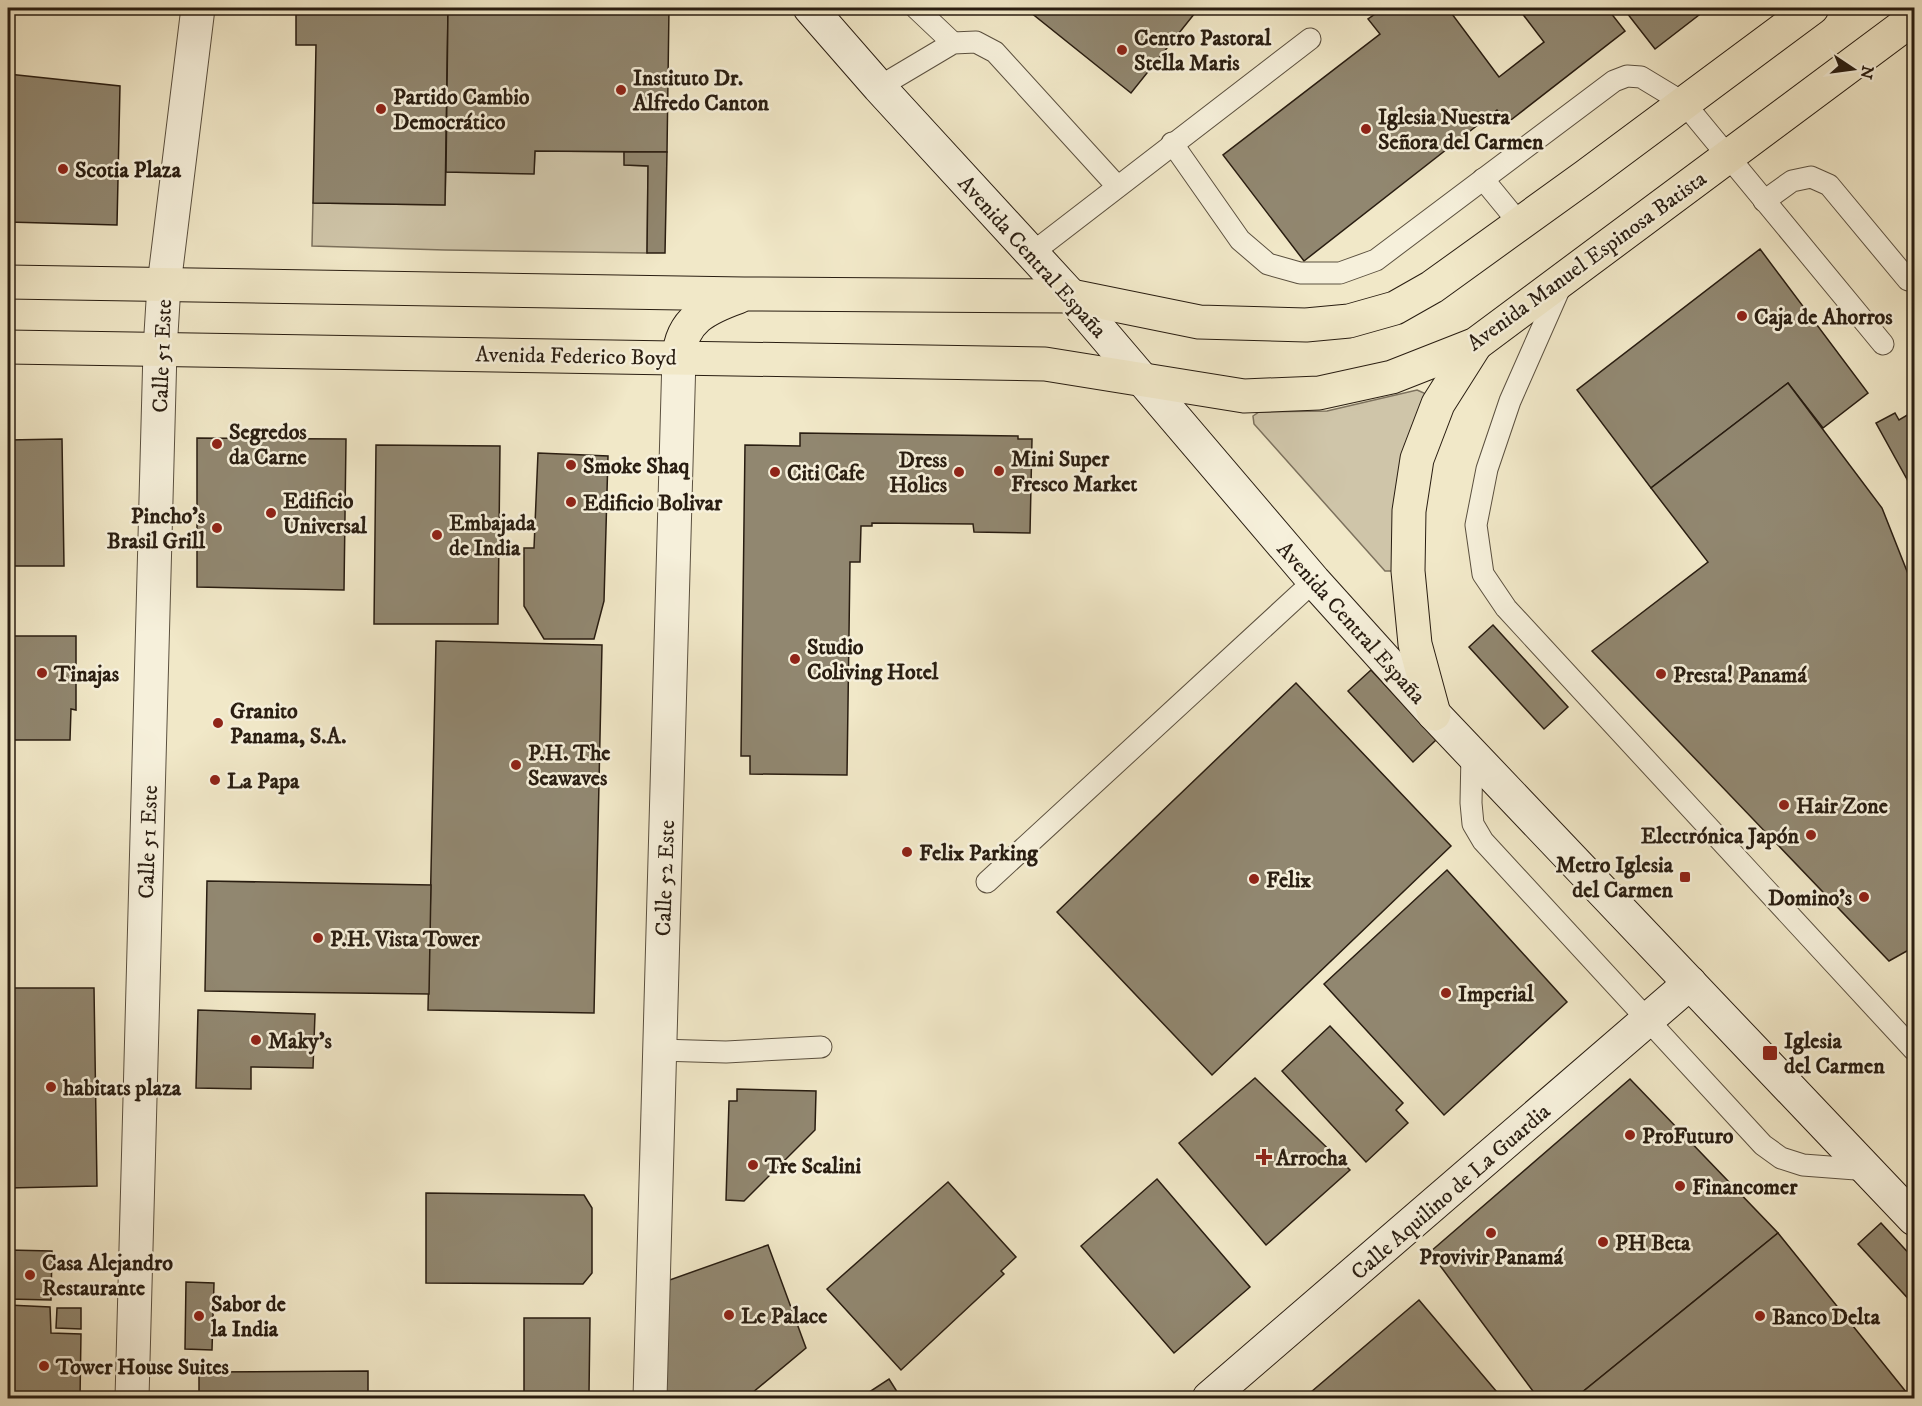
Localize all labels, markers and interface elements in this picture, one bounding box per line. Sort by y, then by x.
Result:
place label: Centro Pastoral Stella Maris [1134,25,1271,77]
north arrow [1823,39,1883,99]
marker: Centro Pastoral Stella Maris [1115,43,1129,57]
text: N [1855,63,1878,81]
place label: Instituto Dr. Alfredo Canton [632,65,769,117]
marker: Instituto Dr. Alfredo Canton [614,83,628,97]
place label: Partido Cambio Democrático [393,84,530,136]
marker: Partido Cambio Democrático [374,102,388,116]
place label: Iglesia Nuestra Señora del Carmen [1378,104,1544,156]
marker: Iglesia Nuestra Señora del Carmen [1359,122,1373,136]
place label: Scotia Plaza [75,157,182,184]
marker: Scotia Plaza [56,162,70,176]
street label: Avenida Manuel Espinosa Batista [1462,165,1712,357]
street label: Avenida Central España [952,170,1113,344]
street label: Calle 51 Este [147,299,178,413]
place label: Caja de Ahorros [1754,304,1893,332]
marker: Caja de Ahorros [1735,309,1749,323]
street label: Avenida Federico Boyd [475,341,677,372]
place label: Segredos da Carne [229,419,307,471]
marker: Segredos da Carne [210,437,224,451]
place label: Mini Super Fresco Market [1011,446,1137,498]
place label: Dress Holics [889,447,948,499]
place label: Smoke Shaq [583,453,691,480]
marker: Smoke Shaq [564,458,578,472]
place label: Citi Cafe [787,460,865,487]
marker: Mini Super Fresco Market [992,464,1006,478]
marker: Citi Cafe [768,465,782,479]
marker: Dress Holics [952,465,966,479]
place label: Edificio Universal [283,488,367,540]
place label: Edificio Bolivar [583,490,723,517]
marker: Edificio Bolivar [564,495,578,509]
place label: Pincho's Brasil Grill [107,503,206,555]
marker: Edificio Universal [264,506,278,520]
place label: Embajada de India [449,510,536,562]
marker: Pincho's Brasil Grill [210,521,224,535]
marker: Embajada de India [430,528,444,542]
street label: Avenida Central España [1271,536,1432,710]
place label: Studio Coliving Hotel [807,634,939,686]
marker: Studio Coliving Hotel [788,652,802,666]
place label: Tinajas [53,661,120,689]
place label: Presta! Panamá [1673,662,1807,689]
marker: Tinajas [35,666,49,680]
marker: Presta! Panamá [1654,667,1668,681]
place label: Granito Panama, S.A. [230,698,346,750]
marker: Granito Panama, S.A. [211,716,225,730]
place label: P.H. The Seawaves [528,740,610,792]
marker: P.H. The Seawaves [509,758,523,772]
place label: La Papa [227,768,300,795]
marker: La Papa [208,773,222,787]
street label: Calle 51 Este [133,785,164,899]
place label: Hair Zone [1796,793,1888,820]
marker: Hair Zone [1777,798,1791,812]
street label: Calle 52 Este [650,819,681,937]
place label: Electrónica Japón [1641,823,1800,850]
marker: Electrónica Japón [1804,828,1818,842]
place label: Felix Parking [919,840,1039,867]
marker: Felix Parking [900,845,914,859]
place label: Metro Iglesia del Carmen [1556,852,1674,904]
place label: Felix [1266,867,1311,894]
marker: Metro Iglesia del Carmen [1678,870,1692,884]
marker: Felix [1247,872,1261,886]
place label: Domino's [1768,885,1853,912]
marker: Domino's [1857,890,1871,904]
place label: P.H. Vista Tower [330,926,480,953]
marker: P.H. Vista Tower [311,931,325,945]
place label: Imperial [1458,981,1534,1008]
marker: Imperial [1439,986,1453,1000]
place label: Maky's [268,1028,332,1055]
place label: Iglesia del Carmen [1784,1028,1885,1080]
marker: Maky's [249,1033,263,1047]
marker: Iglesia del Carmen [1761,1044,1779,1062]
place label: habitats plaza [62,1075,182,1102]
marker: habitats plaza [44,1080,58,1094]
street label: Calle Aquilino de La Guardia [1346,1098,1557,1286]
place label: ProFuturo [1642,1123,1734,1150]
marker: ProFuturo [1623,1128,1637,1142]
place label: Arrocha [1275,1145,1348,1172]
marker: Arrocha [1257,1150,1271,1164]
place label: Tre Scalini [764,1153,862,1180]
marker: Tre Scalini [746,1158,760,1172]
place label: Financomer [1692,1174,1798,1201]
marker: Financomer [1673,1179,1687,1193]
marker: Provivir Panamá [1484,1226,1498,1240]
place label: PH Beta [1615,1230,1691,1257]
marker: PH Beta [1596,1235,1610,1249]
place label: Provivir Panamá [1419,1244,1564,1271]
place label: Casa Alejandro Restaurante [42,1250,173,1302]
marker: Casa Alejandro Restaurante [23,1268,37,1282]
place label: Sabor de la India [210,1291,286,1343]
place label: Le Palace [741,1303,827,1330]
place label: Banco Delta [1772,1304,1881,1331]
marker: Le Palace [722,1308,736,1322]
marker: Sabor de la India [192,1309,206,1323]
marker: Banco Delta [1753,1309,1767,1323]
place label: Tower House Suites [55,1354,230,1381]
marker: Tower House Suites [37,1359,51,1373]

